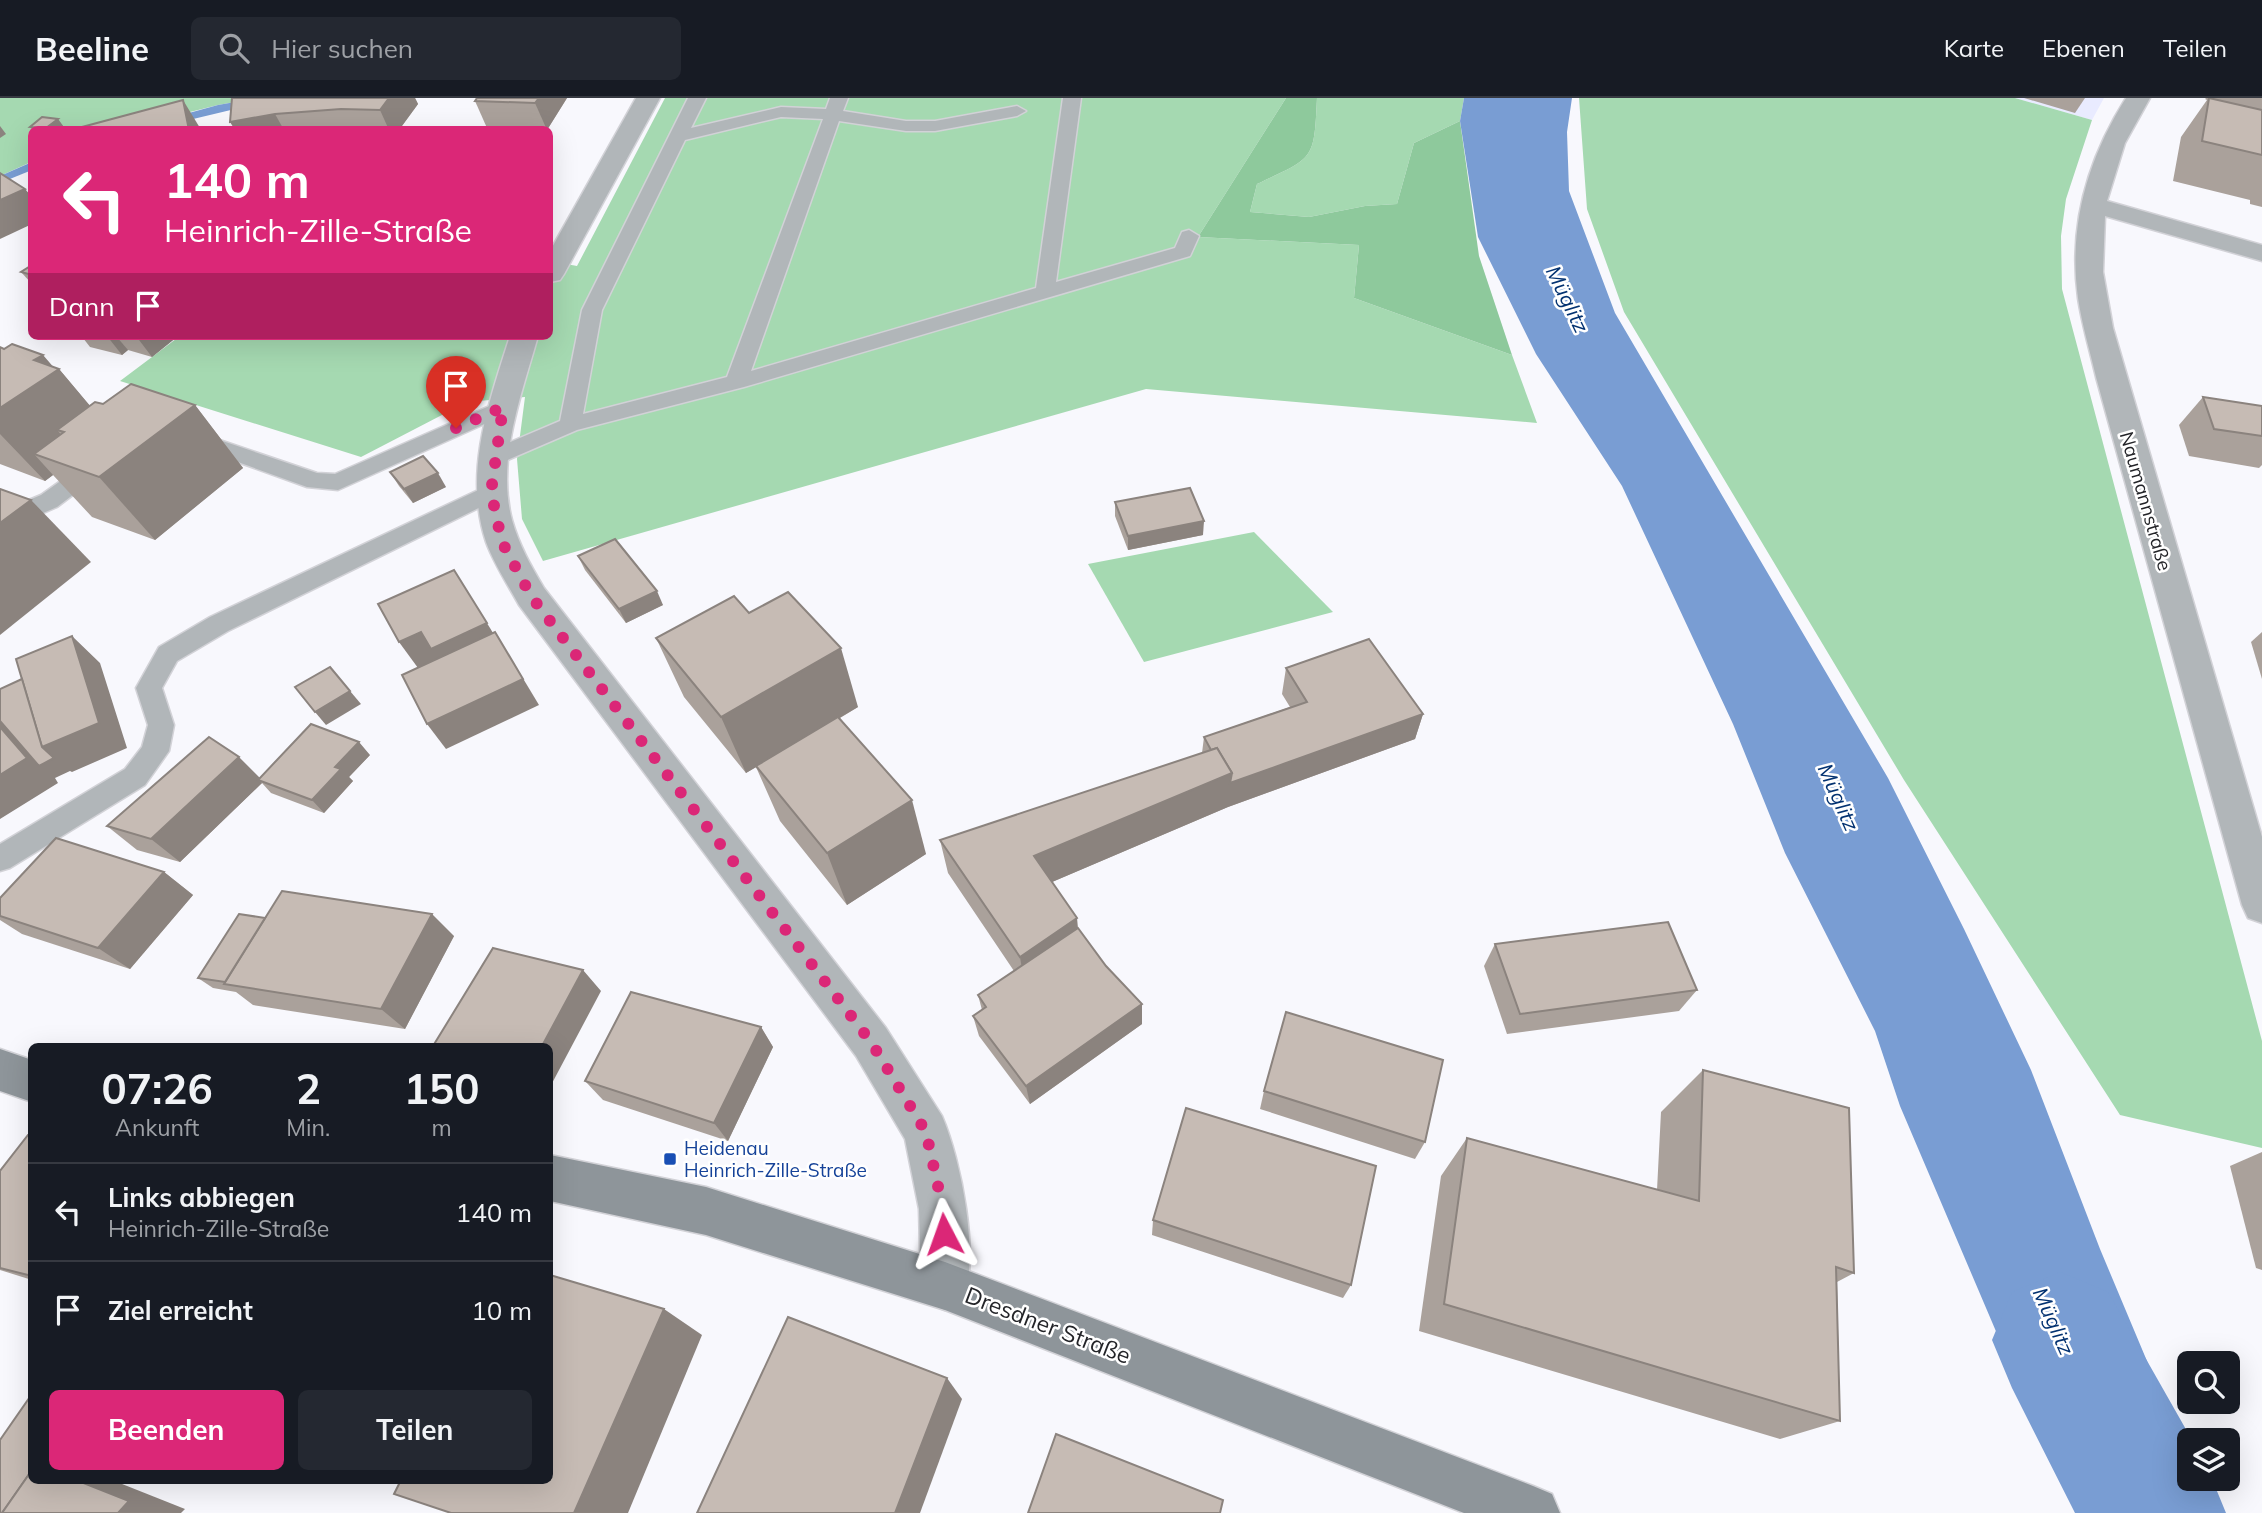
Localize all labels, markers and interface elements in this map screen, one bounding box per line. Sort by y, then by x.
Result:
search box [191,17,681,80]
text: Beeline [35,28,149,69]
icon: search [215,29,253,67]
text: Hier suchen [271,32,413,65]
text: Karte [1944,33,2004,63]
text: Ebenen [2042,33,2125,63]
text: Teilen [2163,33,2227,63]
text: 140 m [164,149,310,210]
icon: left [49,154,140,245]
text: Heinrich-Zille-Straße [164,210,472,250]
water label: Müglitz [1541,261,1595,337]
icon: arrive [129,287,167,325]
text: Dann [49,290,115,323]
pin [426,356,486,428]
icon: arrive [437,367,475,405]
street label: Naumannstraße [2115,429,2177,573]
water label: Müglitz [1813,759,1865,835]
text: 07:26 [102,1062,213,1115]
text: 2 [296,1062,321,1115]
text: 150 [404,1062,479,1115]
text: Ankunft [115,1113,199,1142]
text: Min. [286,1113,330,1142]
text: m [432,1113,452,1142]
place label: Heidenau Heinrich-Zille-Straße [684,1136,867,1182]
marker: Heidenau Heinrich-Zille-Straße [662,1151,678,1167]
text: Links abbiegen [108,1181,295,1214]
icon: left [49,1193,87,1231]
text: 140 m [456,1196,532,1229]
position arrow [907,1197,981,1271]
text: Heinrich-Zille-Straße [108,1214,329,1243]
street label: Dresdner Straße [961,1280,1135,1370]
water label: Müglitz [2028,1283,2080,1359]
icon: arrive [49,1291,87,1329]
text: Ziel erreicht [108,1294,253,1327]
text: 10 m [471,1294,532,1327]
map controls [2177,1351,2240,1491]
button: search [2177,1351,2240,1414]
button: Beenden [49,1390,284,1470]
button: Teilen [298,1390,532,1470]
button: layers [2177,1428,2240,1491]

